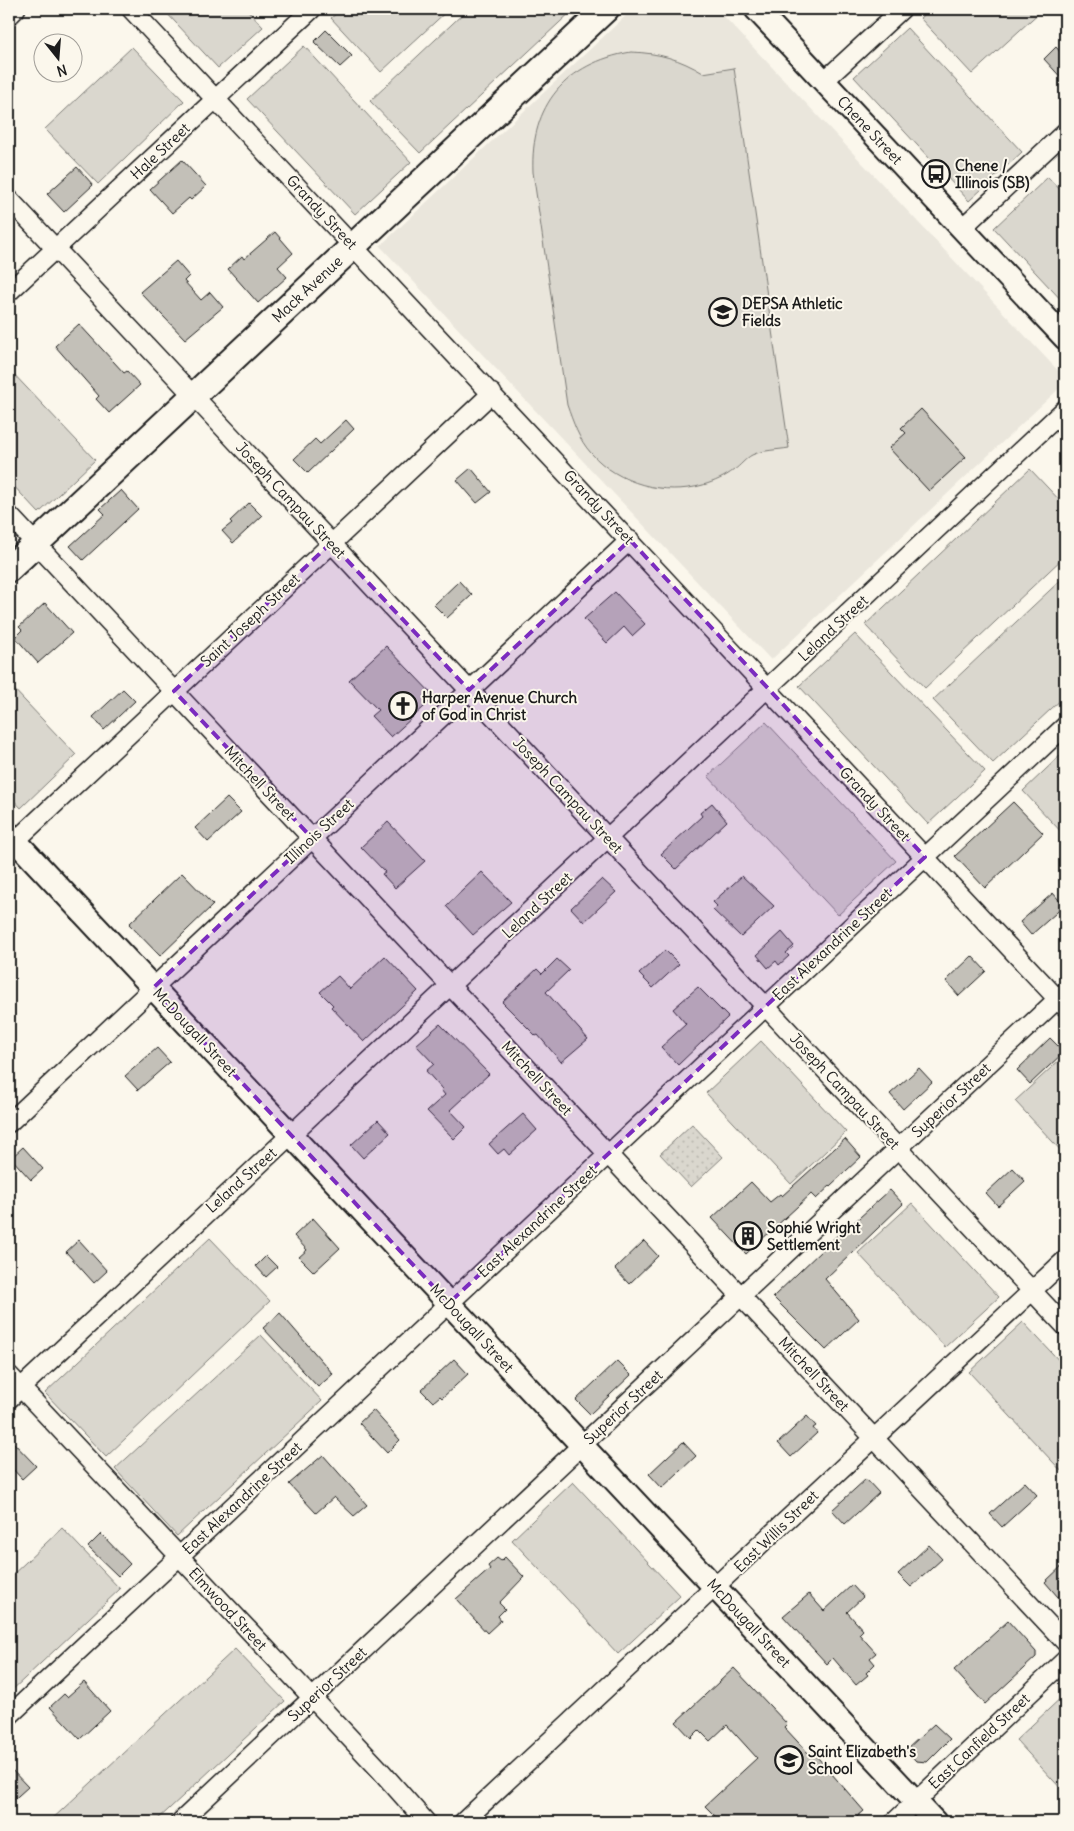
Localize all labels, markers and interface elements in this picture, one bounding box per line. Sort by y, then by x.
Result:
north arrow [32,32,82,82]
text: N [55,60,69,80]
street label: Chene Street [833,92,907,168]
street label: Hale Street [126,119,194,183]
place label: Chene / Illinois (SB) [955,156,1030,193]
bus stop icon: Chene / Illinois (SB) [921,159,951,189]
street label: Grandy Street [283,171,361,253]
street label: Mack Avenue [268,251,346,327]
place label: DEPSA Athletic Fields [742,294,843,330]
school or university icon: DEPSA Athletic Fields [708,297,738,327]
street label: Joseph Campau Street [232,438,350,562]
street label: Grandy Street [560,466,638,548]
street label: Saint Joseph Street [196,569,304,671]
street label: Leland Street [794,591,872,665]
place label: Harper Avenue Church of God in Christ [422,688,577,724]
church icon: Harper Avenue Church of God in Christ [388,691,418,721]
street label: Joseph Campau Street [509,733,627,857]
street label: Mitchell Street [221,742,299,824]
street label: Grandy Street [836,763,914,845]
street label: Illinois Street [281,794,357,868]
street label: Leland Street [498,868,576,942]
street label: East Alexandrine Street [768,884,896,1004]
street label: McDougall Street [149,984,241,1080]
street label: Joseph Campau Street [786,1029,904,1153]
street label: Mitchell Street [498,1037,576,1119]
street label: Superior Street [907,1058,995,1142]
street label: Leland Street [202,1143,280,1217]
street label: East Alexandrine Street [473,1161,601,1281]
place label: Sophie Wright Settlement [767,1218,862,1254]
building icon: Sophie Wright Settlement [733,1221,763,1251]
street label: McDougall Street [426,1280,518,1376]
street label: Mitchell Street [775,1333,853,1415]
street label: Superior Street [579,1365,667,1449]
street label: East Alexandrine Street [178,1438,306,1558]
street label: East Willis Street [730,1486,822,1576]
street label: Elmwood Street [185,1564,271,1654]
street label: McDougall Street [703,1575,795,1671]
street label: Superior Street [283,1642,371,1726]
street label: East Canfield Street [924,1689,1034,1793]
place label: Saint Elizabeth's School [808,1742,916,1778]
school or university icon: Saint Elizabeth's School [774,1745,804,1775]

